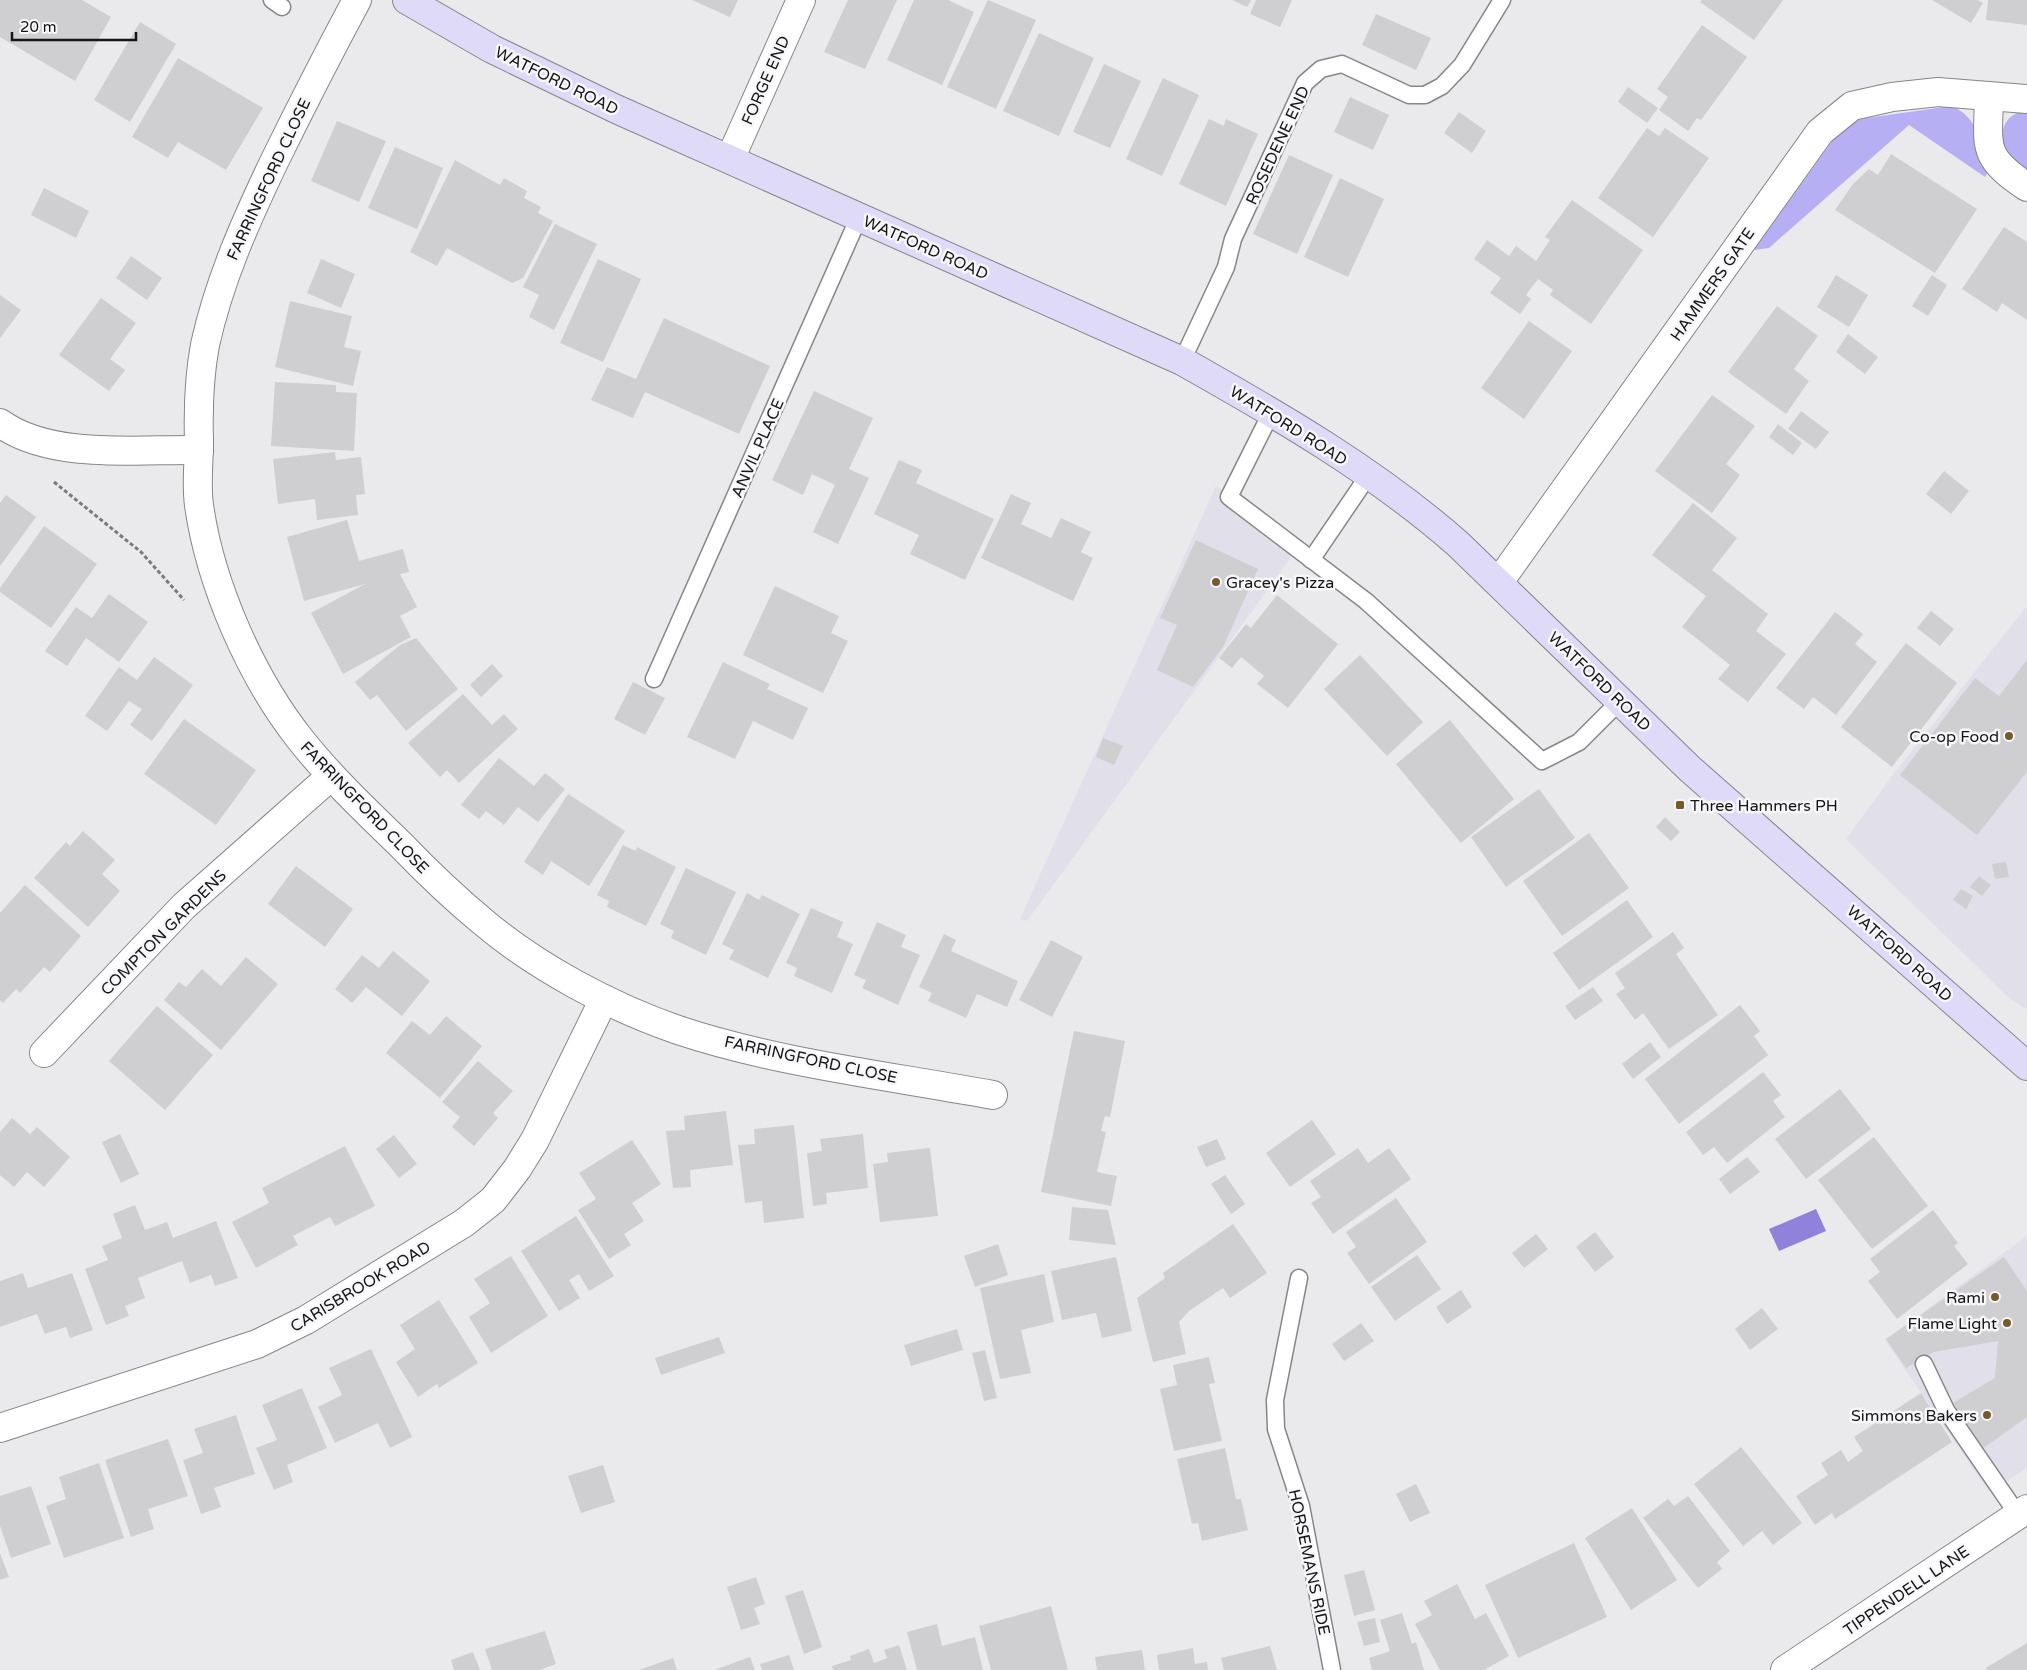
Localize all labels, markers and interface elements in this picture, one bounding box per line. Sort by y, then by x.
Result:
scale bar [12,10,136,42]
text: 20 m [20,18,57,36]
street label: FORGE END [737,33,794,128]
street label: WATFORD ROAD [492,42,622,119]
street label: ROSEDENE END [1242,83,1314,208]
street label: FARRINGFORD CLOSE [223,95,315,264]
street label: WATFORD ROAD [860,211,991,284]
street label: HAMMERS GATE [1666,224,1759,345]
street label: WATFORD ROAD [1226,382,1351,470]
street label: ANVIL PLACE [727,396,789,501]
place label: Gracey's Pizza [1226,573,1334,593]
marker: Gracey's Pizza [1210,576,1222,588]
street label: WATFORD ROAD [1544,628,1655,736]
place label: Co-op Food [1909,727,1999,747]
marker: Co-op Food [2003,730,2015,742]
street label: FARRINGFORD CLOSE [296,737,433,878]
place label: Three Hammers PH [1690,796,1838,816]
marker: Three Hammers PH [1674,799,1686,811]
street label: COMPTON GARDENS [97,866,231,1000]
street label: WATFORD ROAD [1843,901,1956,1006]
street label: FARRINGFORD CLOSE [722,1032,899,1088]
street label: CARISBROOK ROAD [287,1237,434,1337]
place label: Rami [1946,1288,1985,1308]
marker: Rami [1989,1291,2001,1303]
place label: Flame Light [1908,1314,1997,1334]
marker: Flame Light [2001,1317,2013,1329]
place label: Simmons Bakers [1851,1406,1977,1426]
marker: Simmons Bakers [1981,1409,1993,1421]
street label: HORSEMANS RIDE [1284,1487,1334,1637]
street label: TIPPENDELL LANE [1840,1541,1973,1640]

